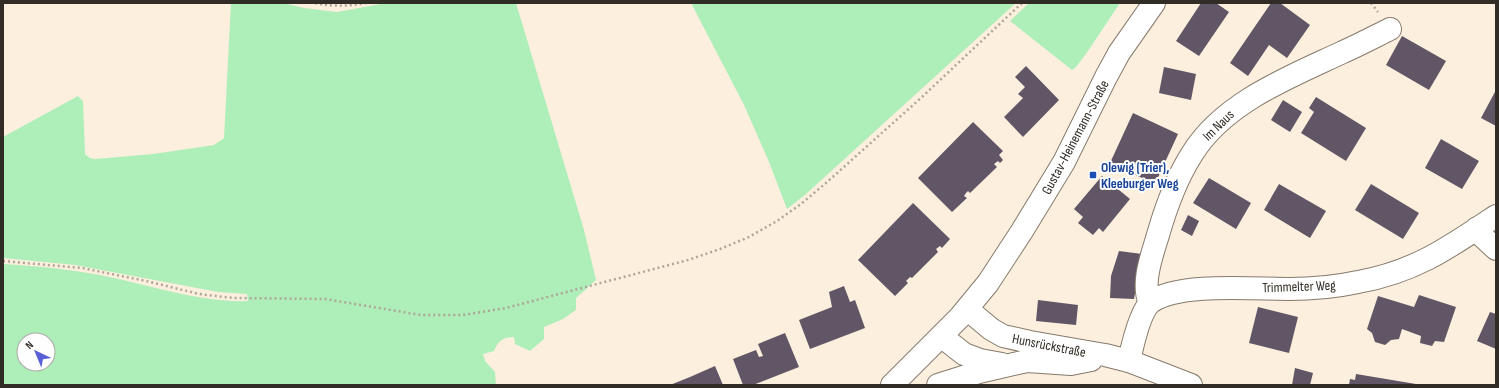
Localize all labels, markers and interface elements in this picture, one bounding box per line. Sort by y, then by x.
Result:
street label: Gustav-Heinemann-Straße [1038,77,1113,197]
street label: Im Naus [1199,106,1238,144]
place label: Olewig (Trier), Kleeburger Weg [1101,159,1179,192]
marker: Olewig (Trier), Kleeburger Weg [1088,170,1098,180]
street label: Trimmelter Weg [1262,277,1336,296]
street label: Hunsrückstraße [1011,330,1087,361]
north arrow [16,332,56,372]
text: N [23,338,36,352]

